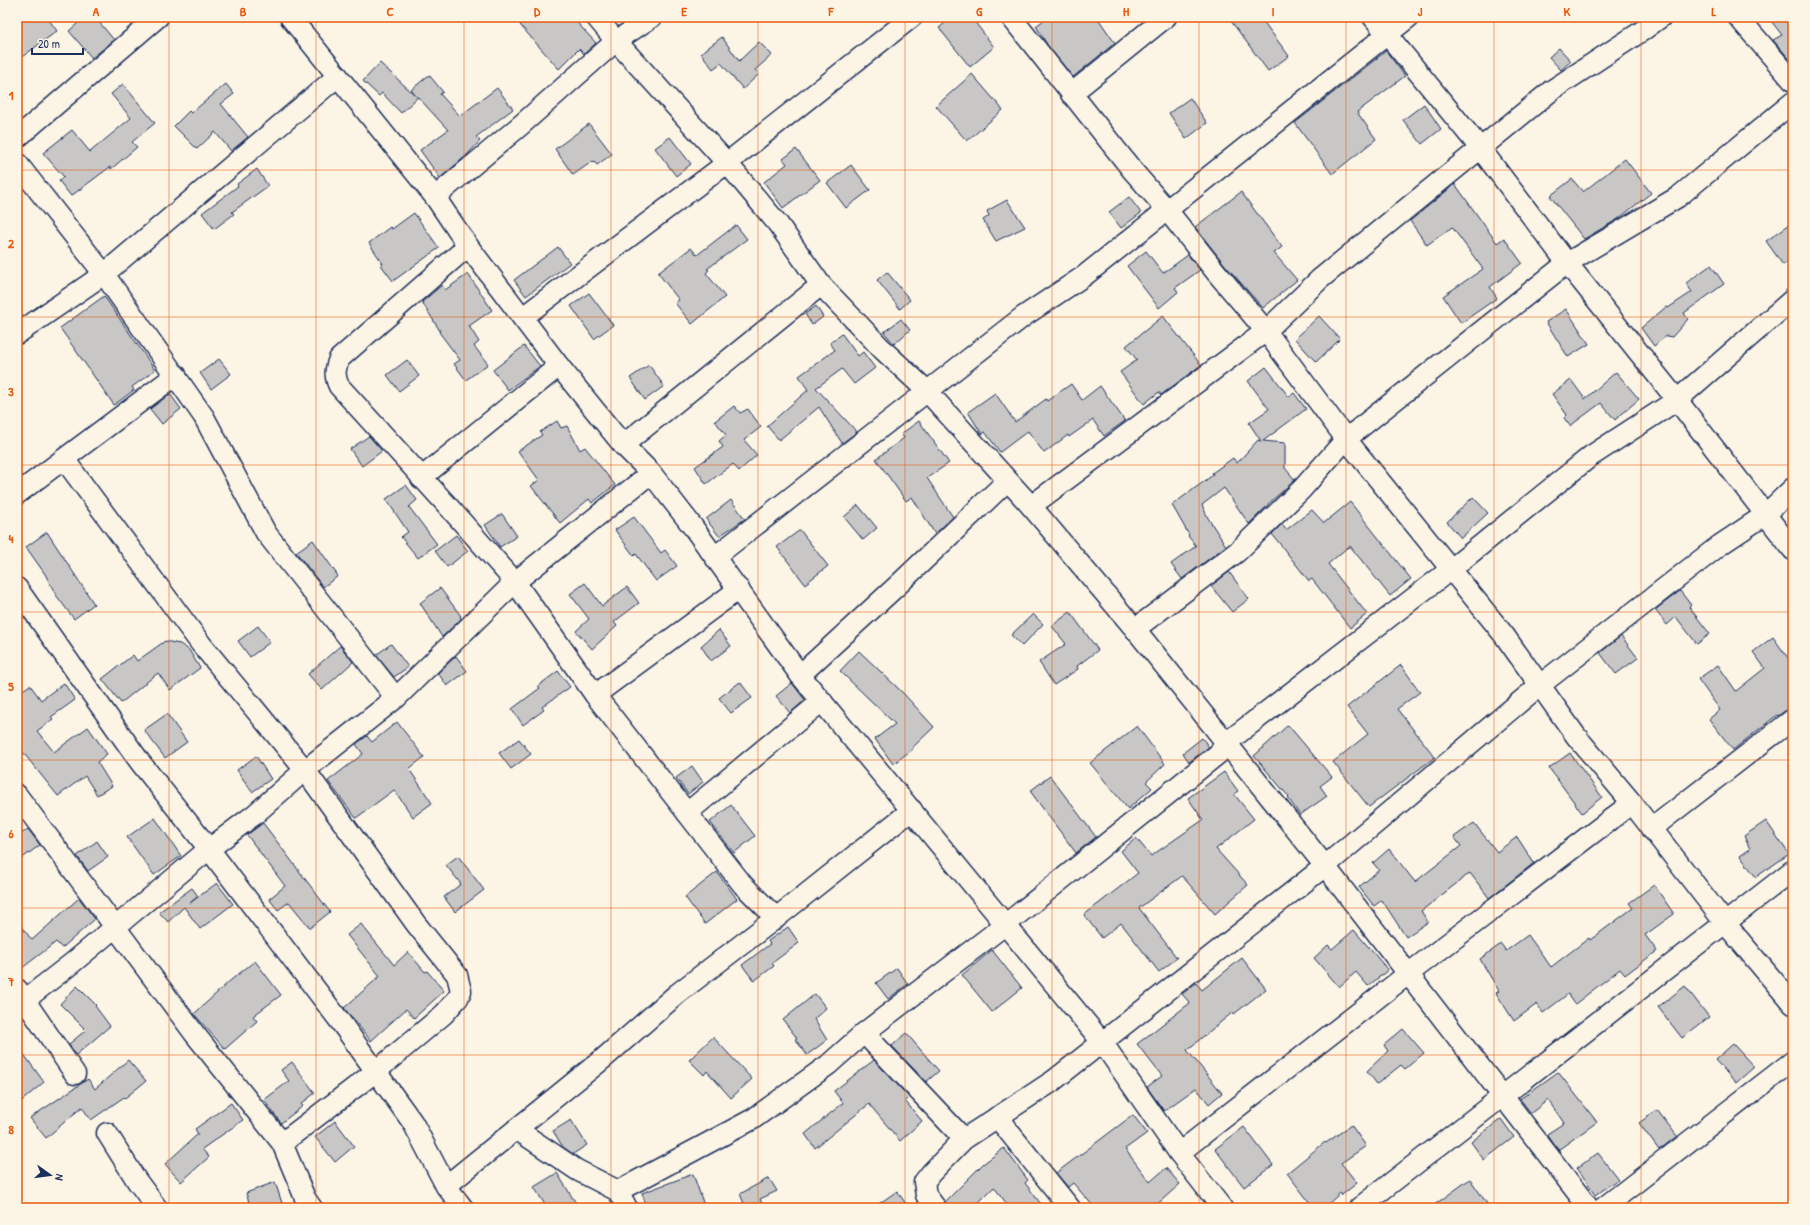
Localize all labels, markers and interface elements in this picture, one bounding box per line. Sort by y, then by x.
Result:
text: A [93,2,100,20]
text: B [240,2,247,20]
text: C [386,2,394,20]
text: D [534,2,541,20]
text: E [681,2,687,20]
text: F [828,2,835,20]
text: G [976,2,983,20]
text: H [1123,2,1129,20]
text: I [1271,2,1275,20]
text: J [1418,2,1423,20]
text: K [1564,2,1571,20]
text: L [1712,2,1717,20]
scale bar [32,30,83,56]
text: 20 m [38,35,60,52]
text: 1 [9,86,14,104]
text: 2 [8,234,15,252]
text: 3 [8,382,14,400]
text: 4 [9,529,14,547]
text: 5 [8,677,14,695]
text: 6 [8,824,14,842]
text: 7 [7,972,15,990]
text: 8 [8,1120,14,1138]
north arrow [30,1155,70,1195]
text: N [52,1173,67,1182]

